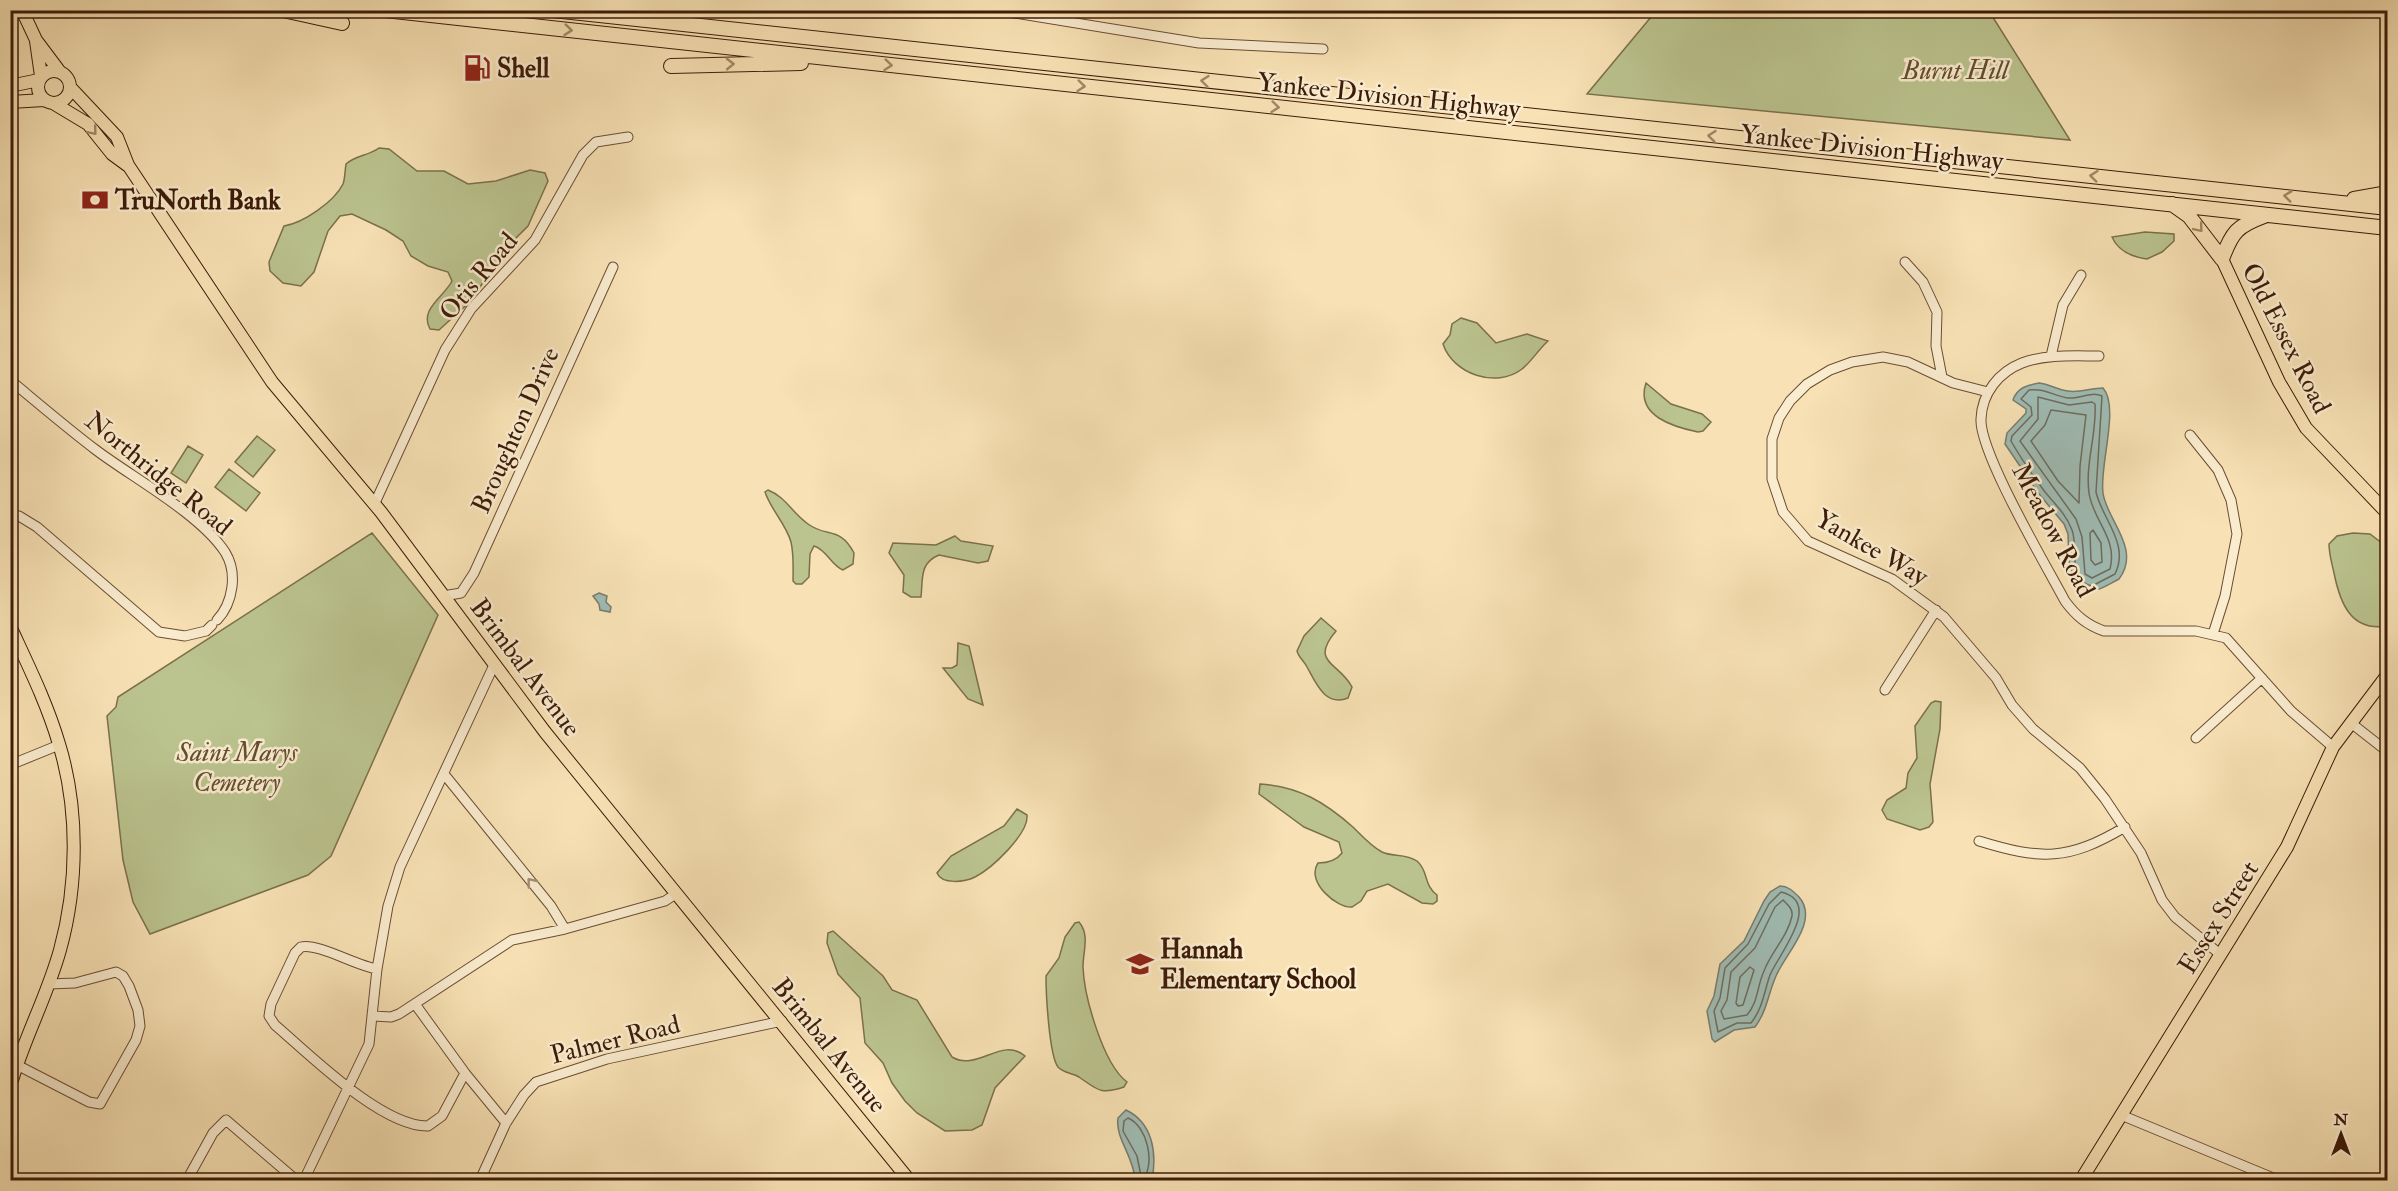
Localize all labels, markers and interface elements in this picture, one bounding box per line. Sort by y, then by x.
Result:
one-way arrow [564,23,573,36]
fuel station icon: Shell [462,53,492,83]
place label: Shell [497,53,550,85]
park label: Burnt Hill [1900,55,2010,87]
one-way arrow [725,58,734,70]
one-way arrow [883,58,892,71]
street label: Yankee Division Highway [1256,66,1523,126]
one-way arrow [1200,75,1209,88]
one-way arrow [1077,79,1086,92]
one-way arrow [1271,101,1280,113]
street label: Yankee Division Highway [1739,118,2006,178]
one-way arrow [86,124,97,135]
one-way arrow [1707,130,1716,143]
one-way arrow [2089,170,2098,183]
bank icon: TruNorth Bank [80,185,110,215]
place label: TruNorth Bank [114,185,281,217]
one-way arrow [2283,191,2292,203]
one-way arrow [2192,221,2203,232]
street label: Otis Road [433,226,525,327]
street label: Old Essex Road [2234,258,2338,419]
street label: Broughton Drive [465,342,567,518]
street label: Northridge Road [78,405,238,543]
street label: Meadow Road [2004,458,2102,603]
street label: Yankee Way [1809,503,1934,593]
street label: Brimbal Avenue [463,592,588,743]
park label: Saint Marys Cemetery [176,737,298,799]
street label: Essex Street [2172,855,2266,980]
one-way arrow [528,878,539,889]
place label: Hannah Elementary School [1160,934,1357,997]
school or university icon: Hannah Elementary School [1125,949,1155,979]
street label: Brimbal Avenue [765,972,893,1120]
street label: Palmer Road [547,1008,684,1072]
north arrow [2311,1104,2371,1164]
text: N [2333,1110,2349,1130]

